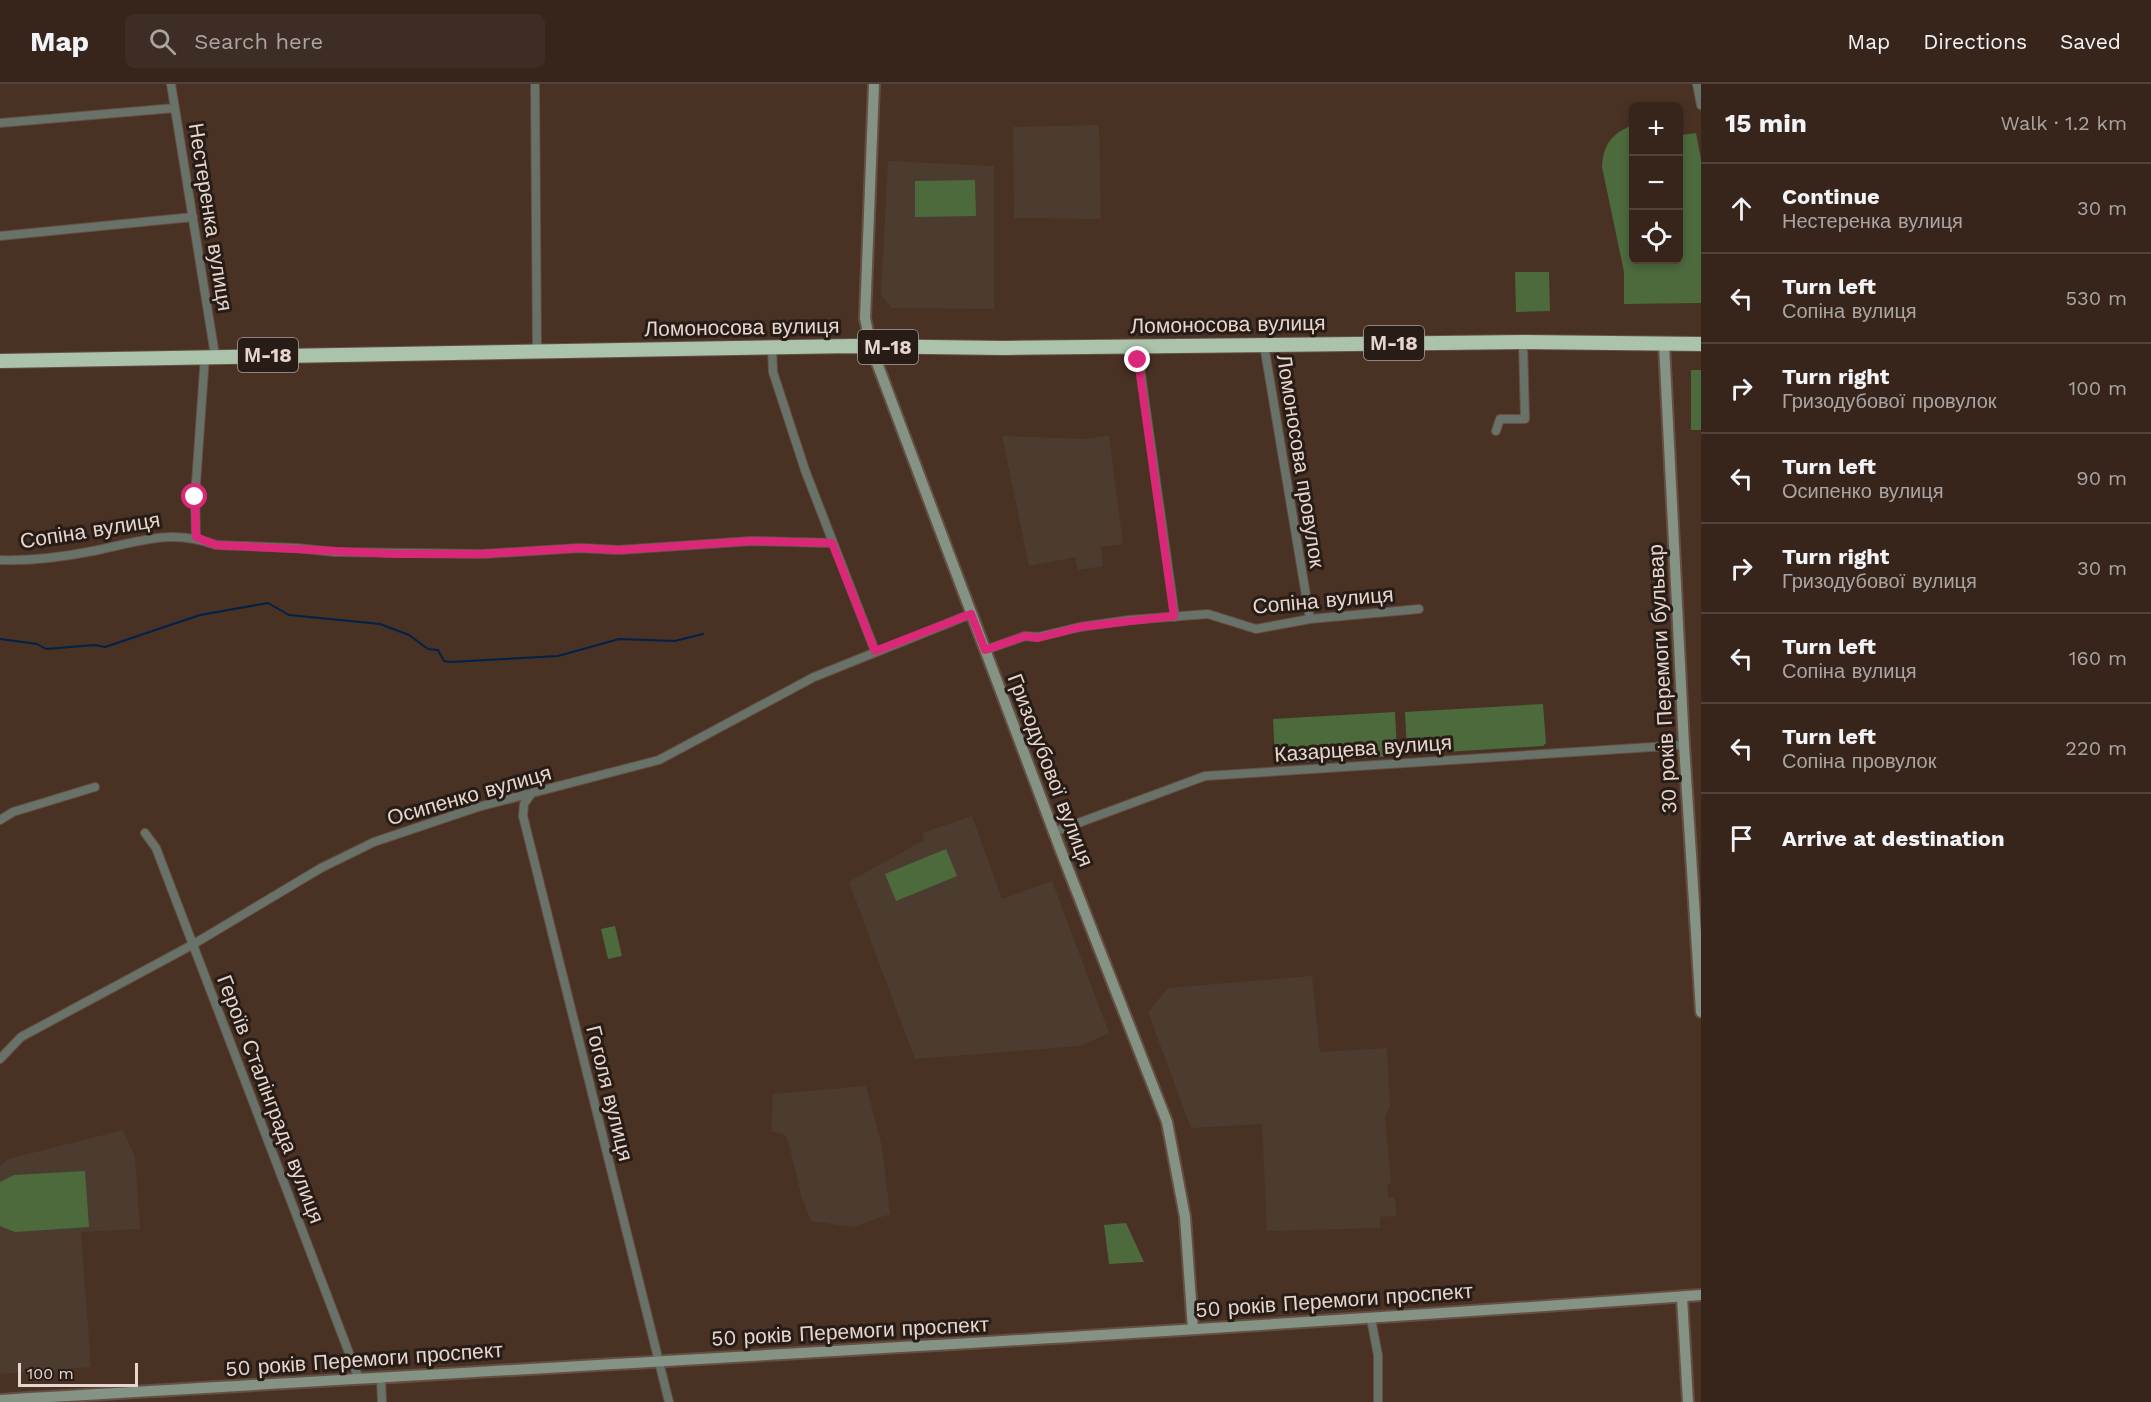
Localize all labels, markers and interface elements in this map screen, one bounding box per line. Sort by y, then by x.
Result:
search box [125,14,545,68]
text: Map [30,25,89,58]
icon: search [146,25,179,58]
text: Search here [194,29,323,54]
text: Map [1847,29,1890,54]
text: Directions [1923,29,2027,54]
text: Saved [2060,29,2121,54]
map controls [1629,102,1683,264]
button: + [1629,102,1683,156]
text: 15 min [1725,108,1807,138]
text: Walk · 1.2 km [2000,111,2127,135]
street label: Нестеренка вулиця [184,121,238,313]
button: − [1629,156,1683,210]
text: Continue [1782,184,1880,209]
icon: ahead [1725,192,1758,225]
text: 30 m [2077,196,2127,220]
text: Нестеренка вулиця [1782,209,1963,233]
button: locate [1629,210,1683,264]
text: Turn left [1782,274,1876,299]
icon: left [1725,282,1758,315]
text: 530 m [2065,286,2127,310]
text: Сопіна вулиця [1782,299,1917,323]
street label: Ломоносова вулиця [1130,310,1326,338]
street label: Ломоносова вулиця [644,313,840,341]
road number: М-18 [1364,326,1424,360]
road number: М-18 [858,330,918,364]
road number: М-18 [238,338,298,372]
route end [1124,346,1150,372]
street label: Ломоносова провулок [1272,352,1330,570]
text: Turn right [1782,364,1889,389]
icon: right [1725,372,1758,405]
text: 100 m [2068,376,2127,400]
text: Гризодубової провулок [1782,389,1997,413]
text: Turn left [1782,454,1876,479]
icon: left [1725,462,1758,495]
text: 90 m [2076,466,2127,490]
text: Осипенко вулиця [1782,479,1944,503]
route start [181,483,207,509]
street label: Сопіна вулиця [18,507,162,553]
street label: 30 років Перемоги бульвар [1642,544,1682,814]
text: Turn right [1782,544,1889,569]
icon: right [1725,552,1758,585]
text: 30 m [2077,556,2127,580]
text: Гризодубової вулиця [1782,569,1977,593]
street label: Сопіна вулиця [1251,581,1395,619]
text: Turn left [1782,634,1876,659]
icon: left [1725,642,1758,675]
text: 160 m [2069,646,2127,670]
text: Сопіна вулиця [1782,659,1917,683]
street label: Гризодубової вулиця [1003,670,1099,870]
text: Turn left [1782,724,1876,749]
street label: Казарцева вулиця [1273,729,1453,767]
icon: left [1725,732,1758,765]
text: 220 m [2065,736,2127,760]
text: Сопіна провулок [1782,749,1936,773]
street label: Осипенко вулиця [384,760,554,830]
icon: arrive [1725,822,1758,855]
text: Arrive at destination [1782,826,2005,851]
street label: Героїв Сталінграда вулиця [212,971,330,1227]
street label: Гоголя вулиця [581,1023,639,1163]
street label: 50 років Перемоги проспект [1194,1278,1474,1322]
street label: 50 років Перемоги проспект [710,1311,990,1351]
street label: 50 років Перемоги проспект [224,1337,504,1381]
scale bar [18,1360,138,1388]
text: 100 m [27,1364,74,1383]

